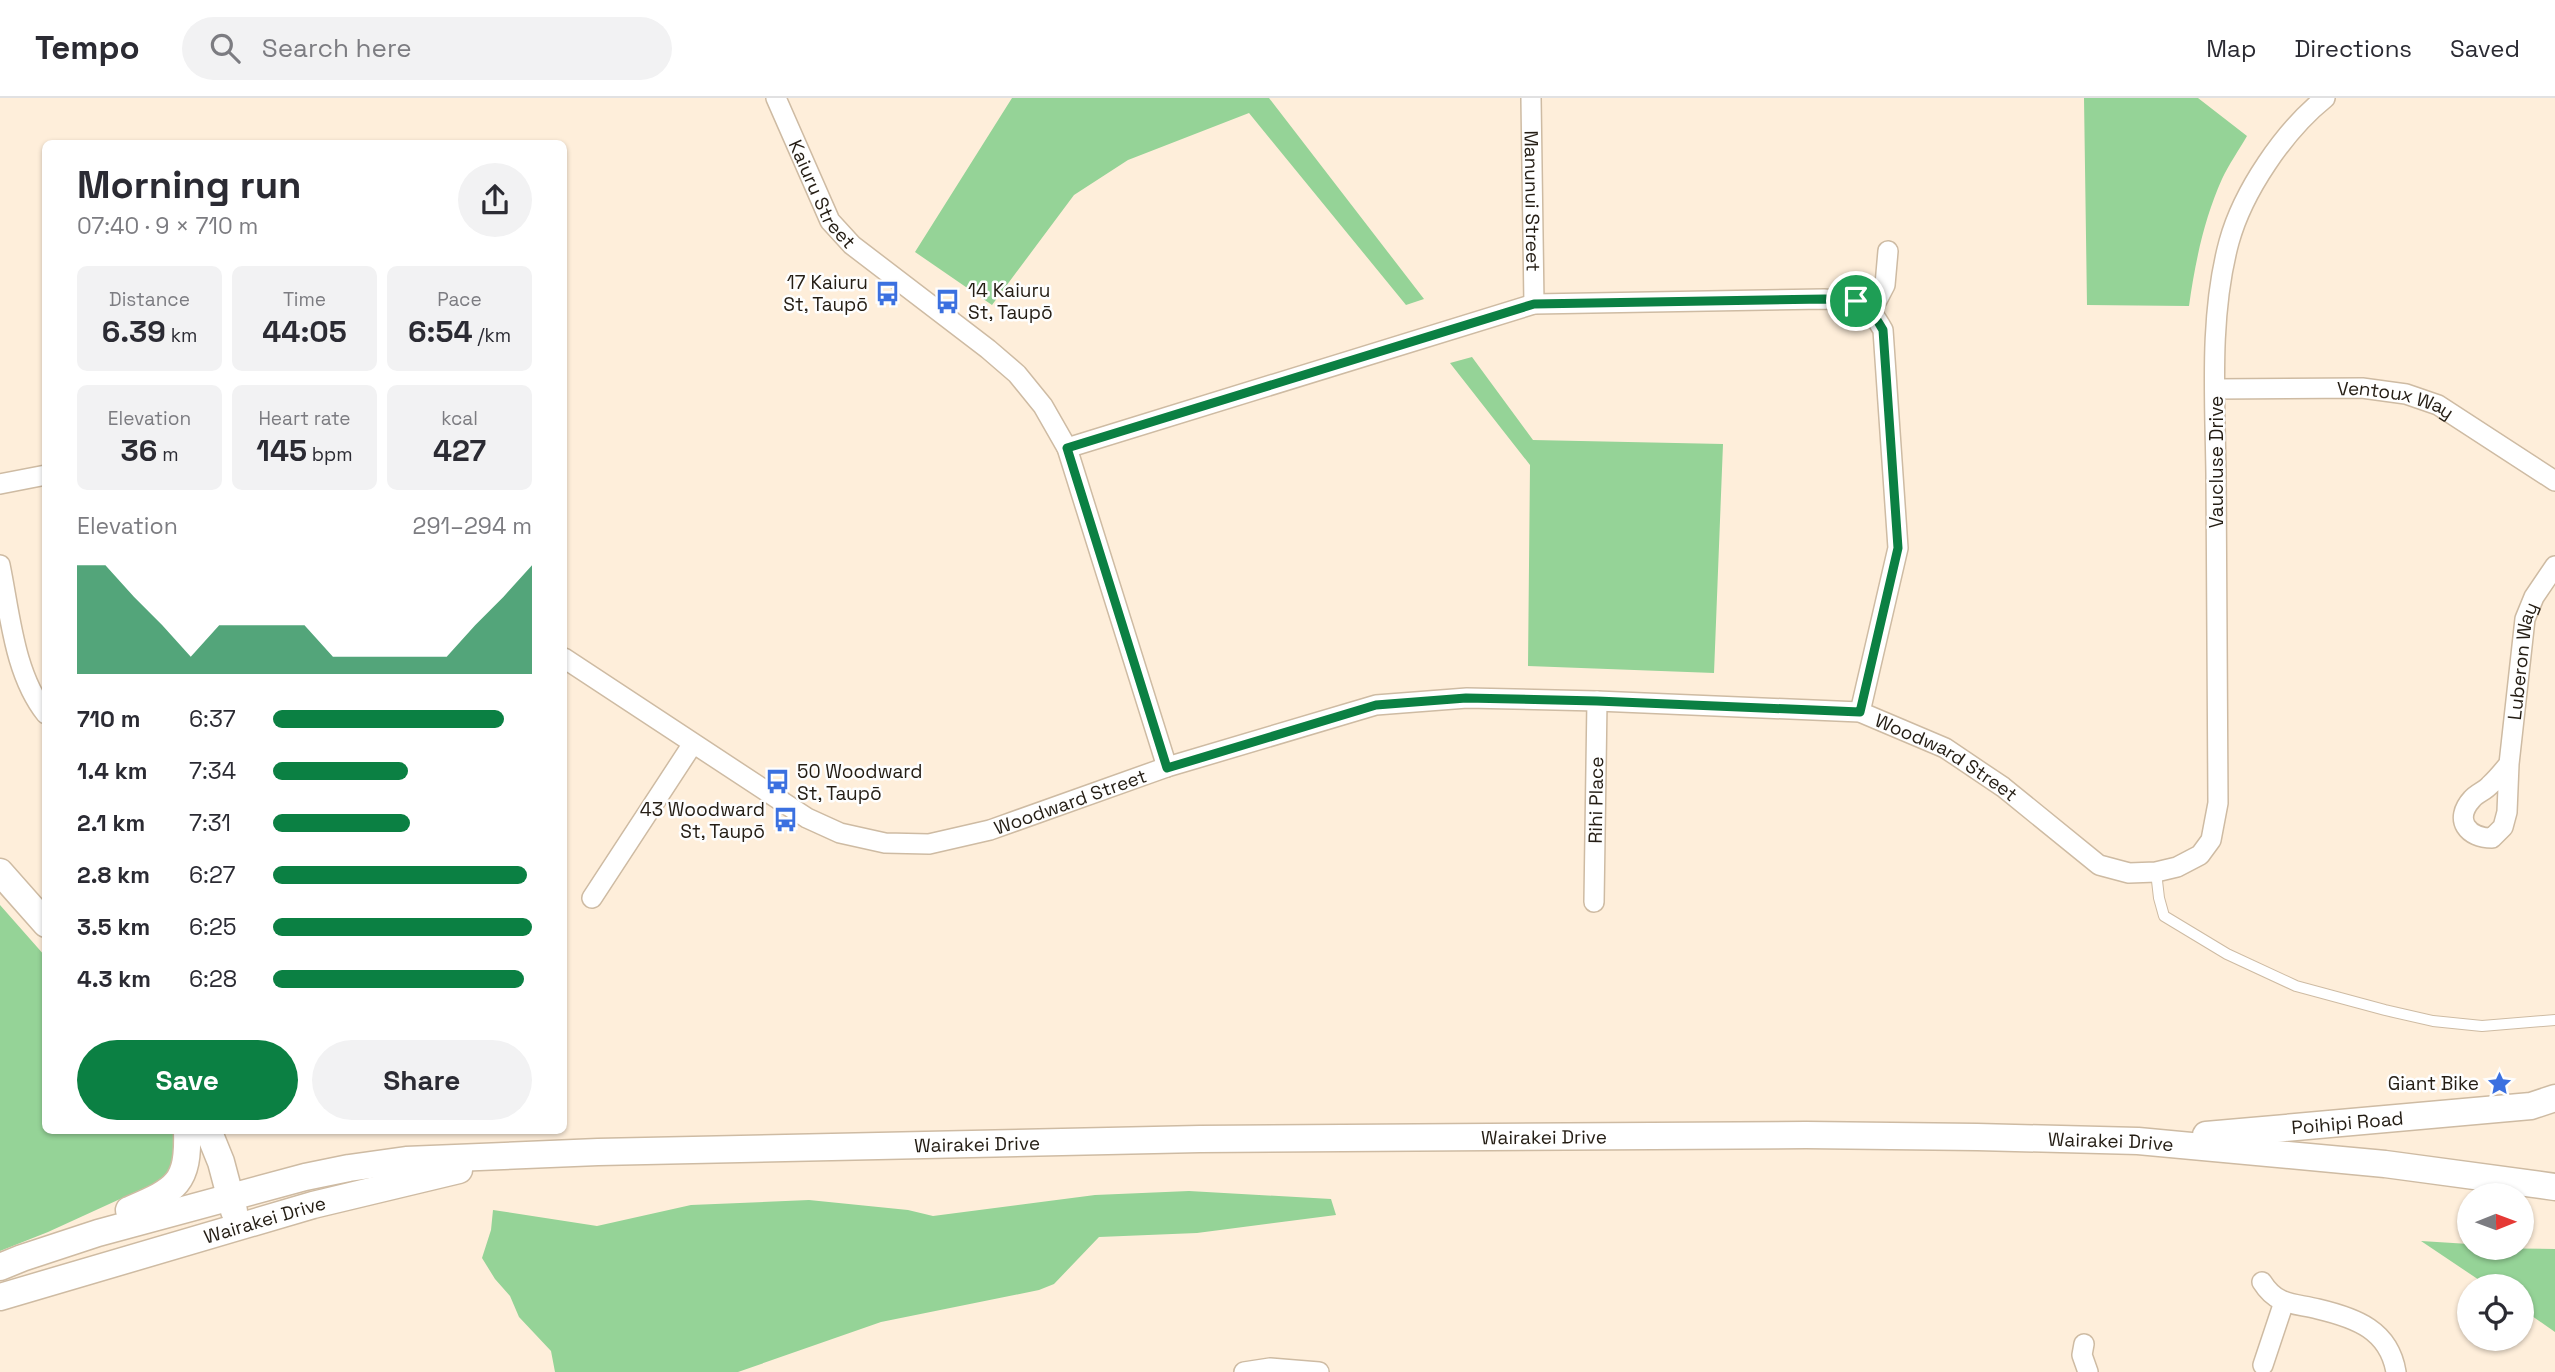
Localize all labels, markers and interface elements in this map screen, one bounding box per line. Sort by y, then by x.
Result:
search box [182,17,672,80]
text: Tempo [35,27,140,69]
icon: search [206,29,244,67]
text: Search here [262,31,412,65]
text: Map [2206,33,2256,64]
text: Directions [2294,33,2412,64]
text: Saved [2450,33,2520,64]
street label: Manunui Street [1519,130,1546,272]
street label: Kaiuru Street [783,136,862,254]
text: Morning run [77,161,302,209]
button: share [458,163,532,237]
text: 07:40 · 9 × 710 m [77,211,258,241]
place label: 17 Kaiuru St, Taupō [783,270,868,317]
pin [1826,271,1886,331]
place label: 14 Kaiuru St, Taupō [968,278,1053,325]
bus stop icon: 17 Kaiuru St, Taupō [874,279,902,307]
icon: arrive [1837,282,1875,320]
text: Distance [109,287,190,312]
text: Time [283,287,326,312]
text: Pace [437,287,482,312]
bus stop icon: 14 Kaiuru St, Taupō [934,287,962,315]
text: 6.39 [102,312,166,351]
text: 44:05 [262,312,347,351]
text: 6:54 [408,312,473,351]
text: km [166,323,197,348]
text: /km [473,323,511,348]
street label: Ventoux Way [2337,375,2459,425]
street label: Vaucluse Drive [2204,396,2229,528]
text: Elevation [108,406,191,431]
text: Heart rate [258,406,351,431]
text: kcal [441,406,478,431]
text: 36 [120,431,157,470]
text: 145 [256,431,307,470]
text: 427 [433,431,486,470]
text: m [157,442,179,467]
text: bpm [307,442,353,467]
text: Elevation [77,511,178,541]
text: 291–294 m [413,511,532,541]
street label: Luberon Way [2501,598,2543,721]
text: 710 m [77,704,140,734]
text: 6:37 [189,704,236,734]
street label: Woodward Street [1871,707,2023,807]
text: 1.4 km [77,756,147,786]
text: 7:34 [189,756,236,786]
street label: Rihi Place [1582,756,1609,844]
place label: 50 Woodward St, Taupō [797,759,922,806]
street label: Woodward Street [991,763,1150,840]
bus stop icon: 50 Woodward St, Taupō [763,768,791,796]
place label: 43 Woodward St, Taupō [640,797,765,844]
bus stop icon: 43 Woodward St, Taupō [771,806,799,834]
text: 2.1 km [77,808,145,838]
text: 7:31 [189,808,231,838]
text: 2.8 km [77,860,150,890]
text: 6:27 [189,860,236,890]
text: 3.5 km [77,912,150,942]
text: 6:25 [189,912,237,942]
text: 4.3 km [77,964,151,994]
text: 6:28 [189,964,237,994]
button: Save [77,1040,298,1120]
button: Share [312,1040,532,1120]
place icon: Giant Bike [2485,1069,2513,1097]
place label: Giant Bike [2388,1071,2479,1096]
street label: Poihipi Road [2290,1105,2404,1140]
street label: Wairakei Drive [1481,1124,1607,1150]
street label: Wairakei Drive [2048,1126,2175,1157]
street label: Wairakei Drive [914,1130,1040,1158]
north arrow [2457,1183,2534,1260]
map controls [2457,1183,2534,1351]
street label: Wairakei Drive [201,1190,328,1249]
button: locate [2457,1274,2534,1351]

